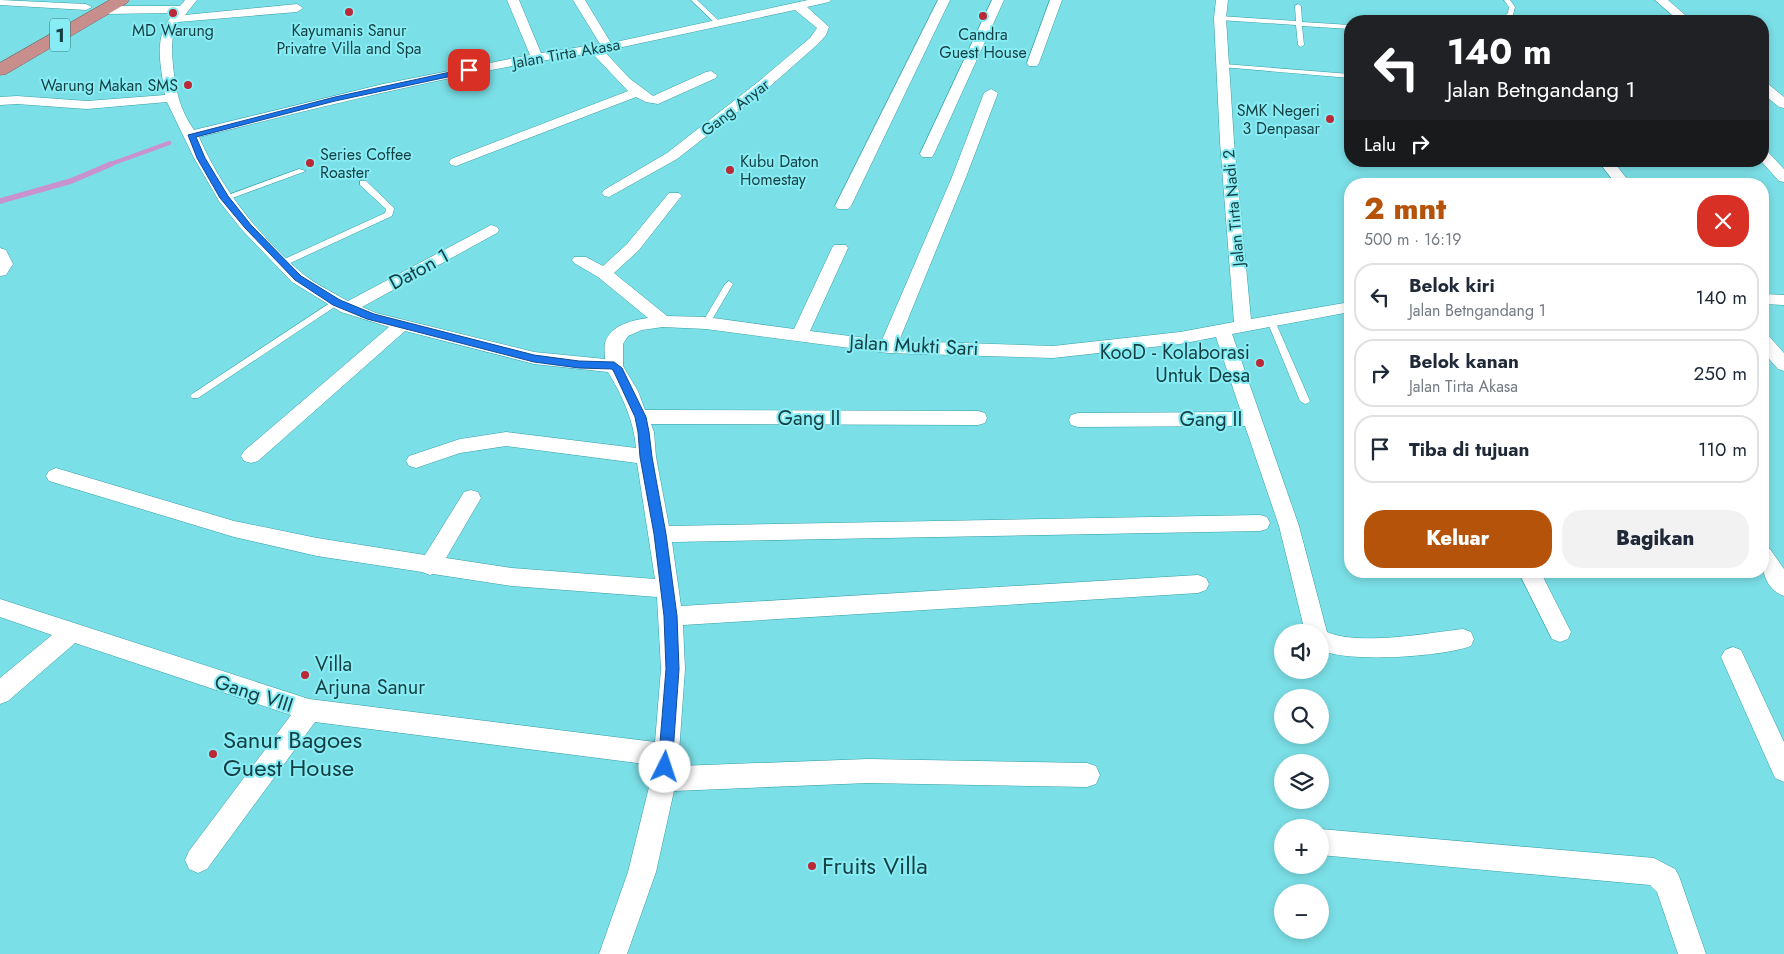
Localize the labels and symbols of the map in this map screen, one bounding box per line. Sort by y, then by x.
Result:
marker: Kayumanis Sanur Privatre Villa and Spa [343,6,355,18]
marker: MD Warung [167,7,179,19]
marker: Candra Guest House [977,10,989,22]
road number: 1 [50,18,70,52]
place label: MD Warung [132,19,214,42]
place label: Kayumanis Sanur Privatre Villa and Spa [276,19,422,60]
place label: Candra Guest House [939,23,1027,64]
street label: Jalan Tirta Akasa [508,33,622,75]
pin [448,49,490,91]
street label: Gang Anyar [696,73,775,142]
place label: Warung Makan SMS [41,74,178,97]
marker: Warung Makan SMS [182,79,194,91]
place label: SMK Negeri 3 Denpasar [1237,99,1321,140]
marker: SMK Negeri 3 Denpasar [1324,113,1336,125]
place label: Series Coffee Roaster [320,143,411,184]
street label: Jalan Tirta Nadi 2 [1217,149,1250,269]
place label: Kubu Daton Homestay [740,150,819,191]
marker: Series Coffee Roaster [304,157,316,169]
marker: Kubu Daton Homestay [724,164,736,176]
street label: Daton 1 [384,242,454,297]
street label: Jalan Mukti Sari [846,327,979,363]
place label: KooD - Kolaborasi Untuk Desa [1100,338,1250,390]
marker: KooD - Kolaborasi Untuk Desa [1254,357,1266,369]
street label: Gang II [778,404,840,433]
street label: Gang II [1180,405,1242,434]
place label: Villa Arjuna Sanur [315,650,425,702]
street label: Gang VIII [211,667,297,720]
marker: Villa Arjuna Sanur [299,669,311,681]
place label: Sanur Bagoes Guest House [223,722,362,785]
position arrow [638,740,690,792]
marker: Sanur Bagoes Guest House [207,748,219,760]
place label: Fruits Villa [822,848,928,883]
marker: Fruits Villa [806,860,818,872]

